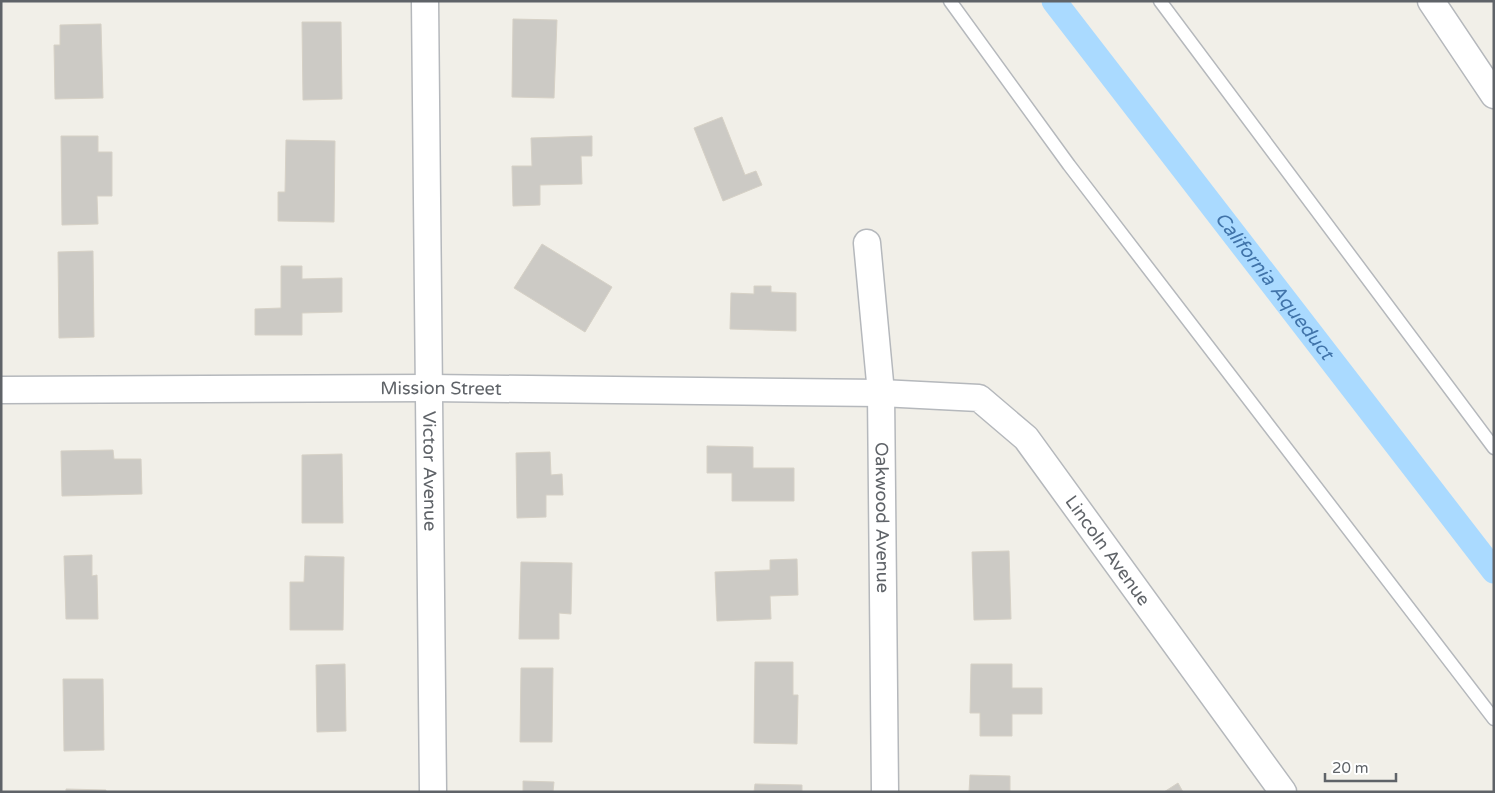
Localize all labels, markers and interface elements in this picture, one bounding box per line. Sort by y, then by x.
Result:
water label: California Aqueduct [1210,208,1339,366]
street label: Mission Street [380,377,502,400]
street label: Victor Avenue [418,411,441,531]
street label: Oakwood Avenue [870,442,894,593]
street label: Lincoln Avenue [1060,491,1155,610]
scale bar [1325,750,1396,782]
text: 20 m [1332,759,1369,777]

